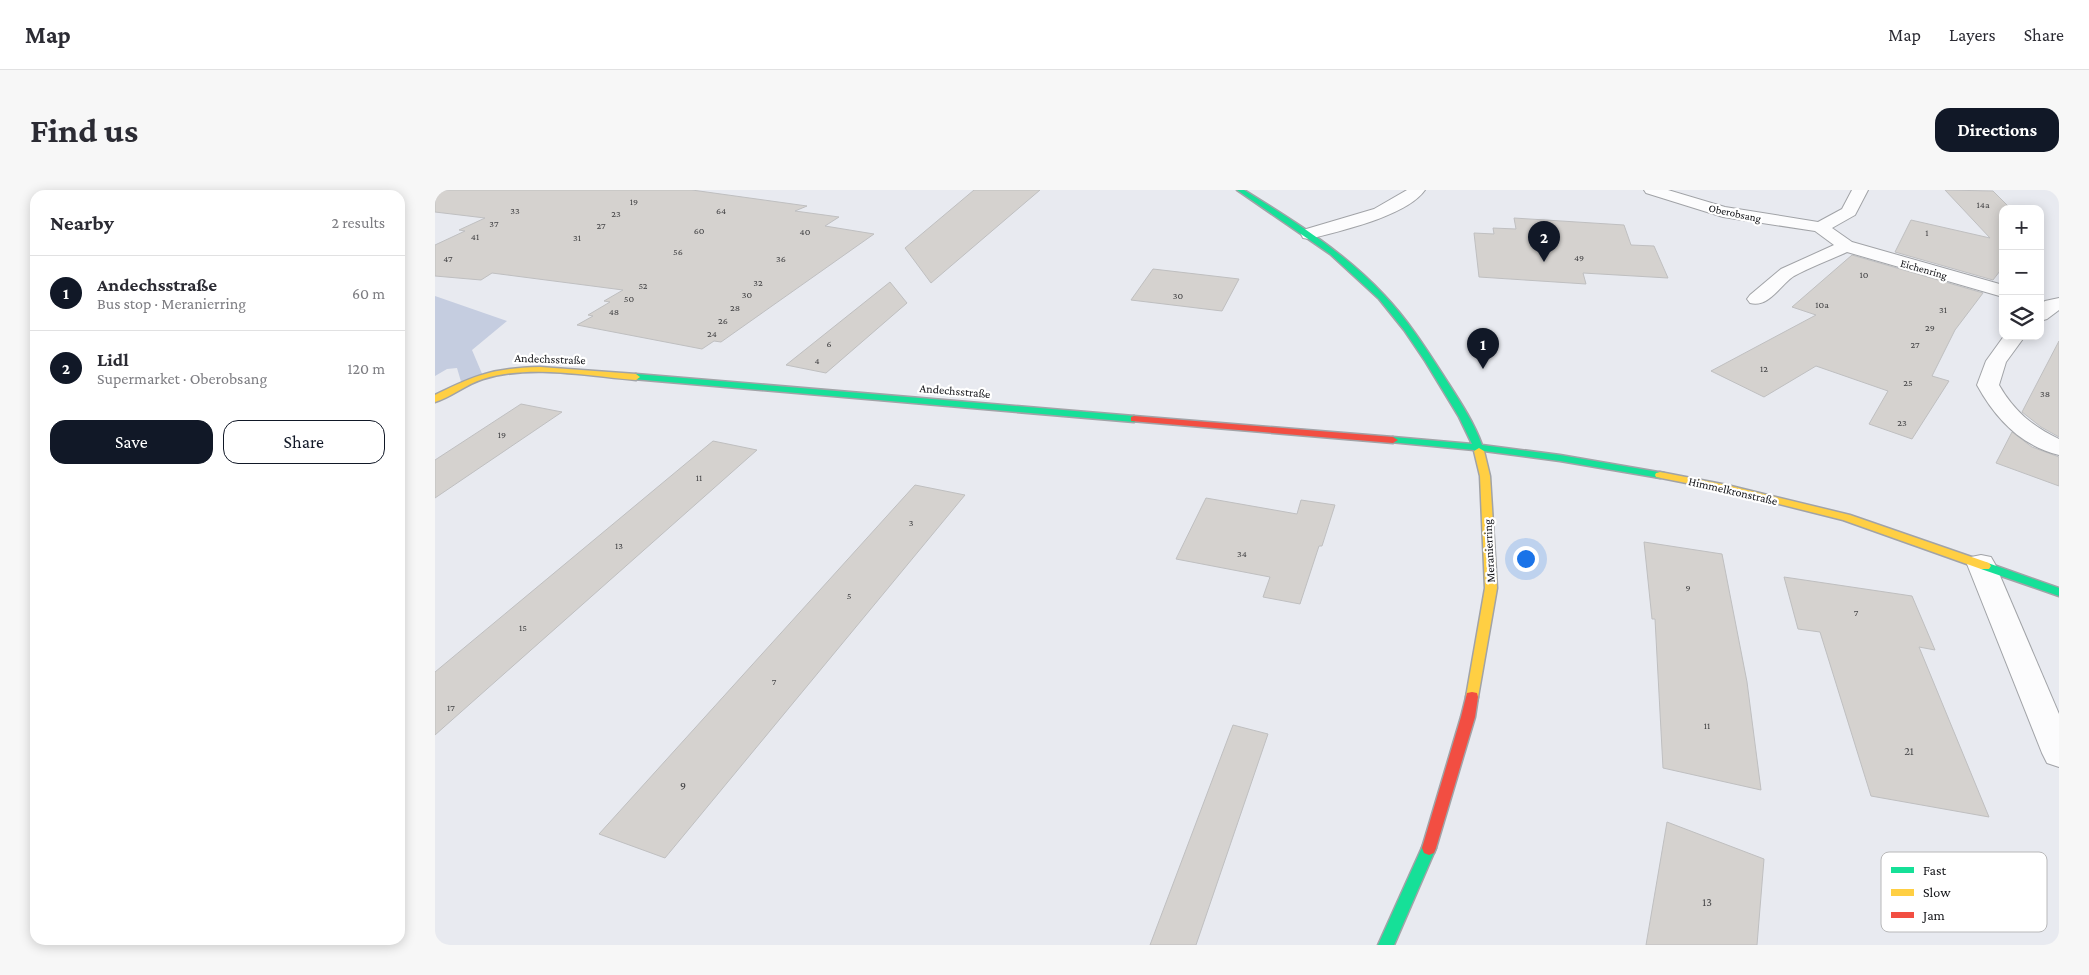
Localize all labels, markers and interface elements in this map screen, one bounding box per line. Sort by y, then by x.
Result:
text: Map [25,21,71,48]
text: Map [1888,25,1921,45]
text: Layers [1949,25,1996,45]
text: Share [2024,25,2064,45]
button: Directions [1935,108,2059,152]
text: Find us [30,111,138,150]
house number: 19 [630,196,638,207]
house number: 14a [1976,199,1990,210]
street label: Oberobsang [1707,202,1763,226]
house number: 33 [510,205,520,216]
house number: 64 [716,205,726,216]
map controls [1999,205,2044,340]
button: + [1999,205,2044,250]
house number: 23 [611,208,621,219]
text: Nearby [50,211,114,235]
text: 2 results [332,214,385,231]
house number: 37 [489,218,499,229]
house number: 27 [596,220,606,231]
pin: 2 [1528,221,1560,262]
house number: 60 [694,225,705,236]
house number: 40 [800,226,811,237]
house number: 1 [1925,227,1929,238]
house number: 41 [471,231,479,242]
house number: 31 [573,232,581,243]
house number: 56 [673,246,683,257]
button: − [1999,250,2044,295]
house number: 49 [1574,252,1584,263]
house number: 47 [443,253,453,264]
house number: 36 [776,253,786,264]
street label: Eichenring [1899,257,1949,283]
house number: 10 [1860,269,1869,280]
text: Andechsstraße [97,274,217,295]
house number: 32 [753,277,763,288]
house number: 52 [638,280,648,291]
text: 1 [63,285,69,302]
text: 60 m [352,285,385,302]
house number: 30 [742,289,753,300]
house number: 30 [1173,290,1184,301]
house number: 50 [624,293,635,304]
text: Bus stop · Meranierring [97,295,246,312]
button: layers [1999,295,2044,340]
house number: 10a [1815,299,1829,310]
house number: 28 [730,302,740,313]
house number: 31 [1939,304,1947,315]
house number: 48 [609,306,619,317]
house number: 26 [718,315,728,326]
house number: 29 [1925,322,1935,333]
house number: 24 [707,328,717,339]
pin: 1 [1467,328,1499,369]
house number: 6 [826,338,832,349]
house number: 27 [1910,339,1920,350]
text: Lidl [97,349,129,370]
street label: Andechsstraße [514,351,586,367]
house number: 4 [814,355,820,366]
text: 2 [62,360,70,377]
text: 120 m [347,360,385,377]
house number: 12 [1760,363,1768,374]
text: Supermarket · Oberobsang [97,370,267,387]
house number: 25 [1903,377,1913,388]
street label: Andechsstraße [919,381,991,401]
house number: 38 [2040,388,2050,399]
house number: 23 [1897,417,1907,428]
button: Save [50,420,213,464]
button: Share [223,420,385,464]
house number: 19 [498,429,506,440]
house number: 11 [696,472,702,483]
street label: Himmelkronstraße [1687,474,1779,508]
house number: 3 [909,517,914,528]
street label: Meranierring [1480,519,1498,583]
house number: 13 [615,540,623,551]
your location [1513,546,1539,572]
house number: 34 [1237,548,1247,559]
house number: 9 [1685,582,1691,593]
house number: 5 [847,590,852,601]
house number: 7 [1854,607,1859,618]
house number: 15 [519,622,527,633]
house number: 7 [772,676,777,687]
house number: 17 [447,702,455,713]
house number: 11 [1704,720,1710,731]
house number: 21 [1904,744,1914,758]
house number: 9 [680,779,686,793]
legend [1881,852,2047,932]
text: Fast [1923,862,1947,878]
text: Slow [1923,884,1951,900]
house number: 13 [1702,895,1712,909]
text: Jam [1921,907,1945,923]

